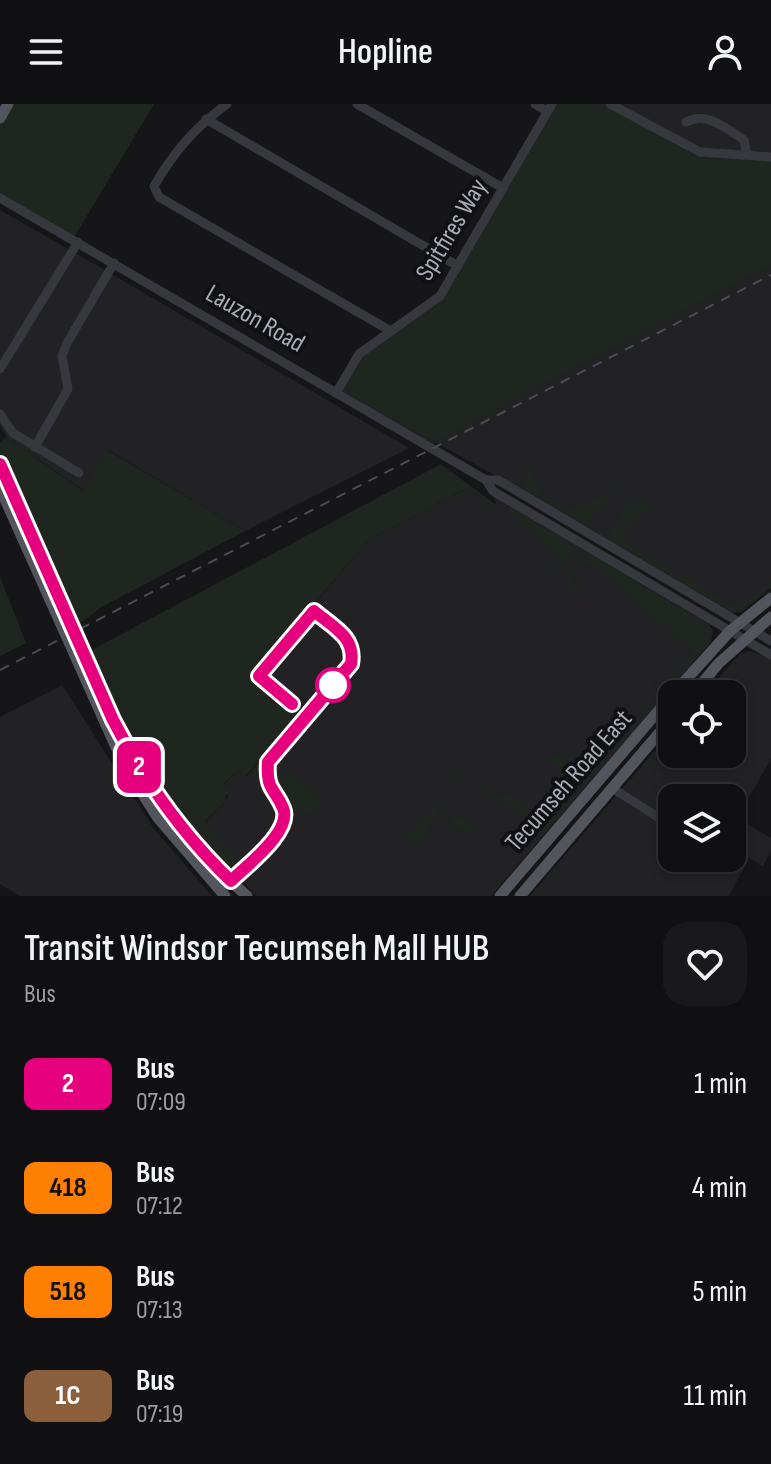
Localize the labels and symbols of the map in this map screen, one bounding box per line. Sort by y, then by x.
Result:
street label: Spitfires Way [410,174,494,286]
street label: Lauzon Road [200,278,310,360]
unlabelled marker [316,668,350,702]
street label: Tecumseh Road East [499,704,639,858]
line badge: 2 [113,741,165,793]

